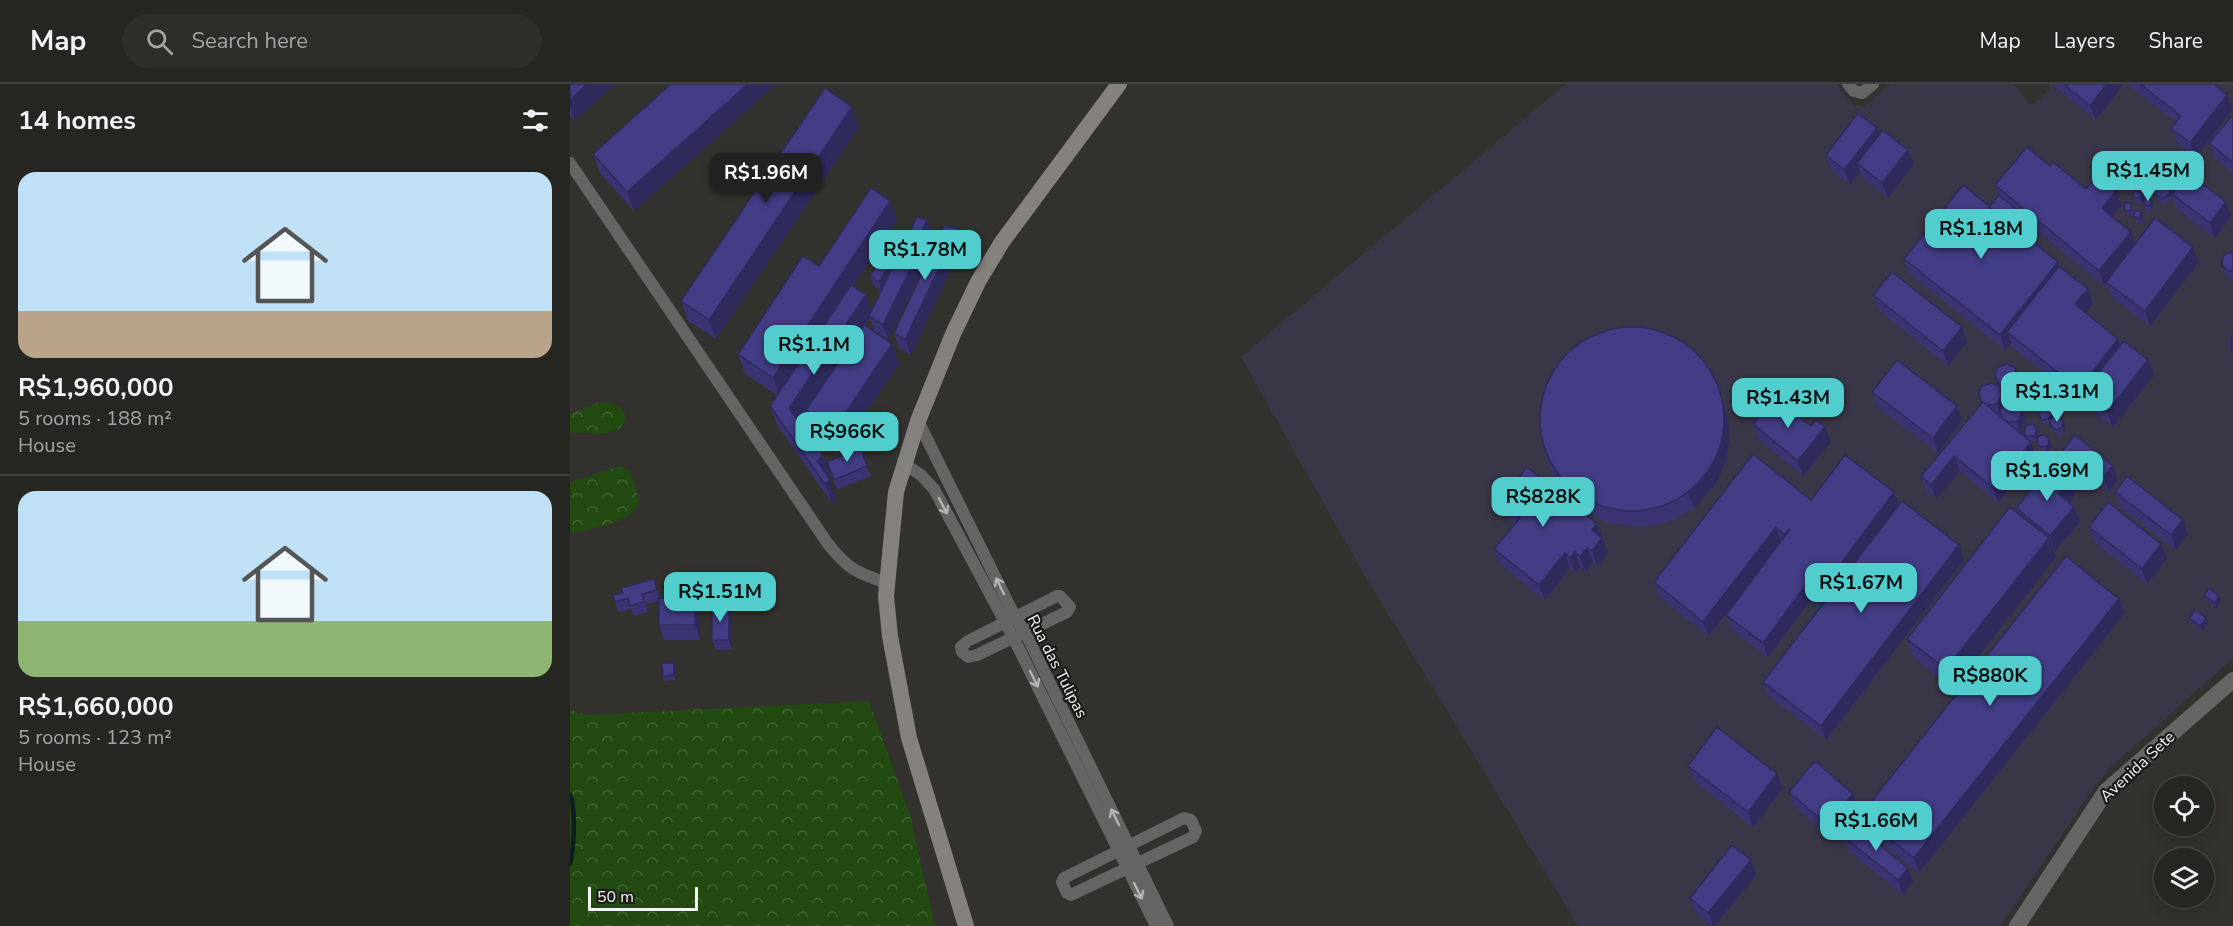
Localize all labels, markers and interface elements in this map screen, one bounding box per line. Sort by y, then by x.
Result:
search box [122,14,542,68]
text: Map [30,22,86,60]
icon: search [143,25,176,58]
text: Search here [191,26,308,56]
text: Map [1979,27,2021,55]
text: Layers [2054,27,2115,55]
text: Share [2148,27,2203,55]
text: 14 homes [18,103,136,138]
icon: filters [519,104,552,137]
pin: R$1.45M [2093,151,2203,202]
pin: R$1.96M [711,153,821,204]
text: R$1.45M [2106,157,2190,184]
text: R$1.96M [724,159,808,186]
pin: R$1.18M [1926,209,2036,260]
icon: home [231,211,339,319]
text: R$1.18M [1939,215,2023,242]
pin: R$1.78M [870,230,980,281]
text: R$1.78M [883,236,967,263]
pin: R$1.1M [765,325,863,376]
text: R$1.1M [778,331,850,358]
text: R$1,960,000 [18,370,174,405]
pin: R$1.31M [2002,372,2112,423]
pin: R$1.43M [1733,378,1843,429]
text: R$1.31M [2015,378,2099,405]
text: R$1.43M [1746,384,1830,411]
text: 5 rooms · 188 m² [18,405,172,432]
pin: R$966K [798,412,896,463]
text: R$966K [810,418,885,445]
text: House [18,432,76,459]
pin: R$1.69M [1992,451,2102,502]
text: R$1.69M [2005,457,2089,484]
pin: R$828K [1494,477,1592,528]
text: R$828K [1506,483,1581,510]
one-way arrow [937,497,949,514]
icon: home [231,530,339,638]
pin: R$1.67M [1806,563,1916,614]
text: R$1.67M [1819,569,1903,596]
pin: R$1.51M [665,572,775,623]
text: R$1.51M [678,578,762,605]
one-way arrow [994,578,1006,595]
street label: Rua das Tulipas [1022,611,1093,722]
pin: R$880K [1941,656,2039,707]
text: R$880K [1953,662,2028,689]
one-way arrow [1028,669,1040,687]
text: R$1,660,000 [18,689,174,724]
text: 5 rooms · 123 m² [18,724,172,751]
street label: Avenida Sete [2095,726,2180,807]
text: House [18,751,76,778]
map controls [2154,776,2214,908]
button: locate [2154,776,2214,836]
pin: R$1.66M [1821,801,1931,852]
text: R$1.66M [1834,807,1918,834]
one-way arrow [1108,808,1120,826]
button: layers [2154,848,2214,908]
one-way arrow [1133,882,1145,900]
scale bar [588,884,698,912]
text: 50 m [597,886,634,908]

